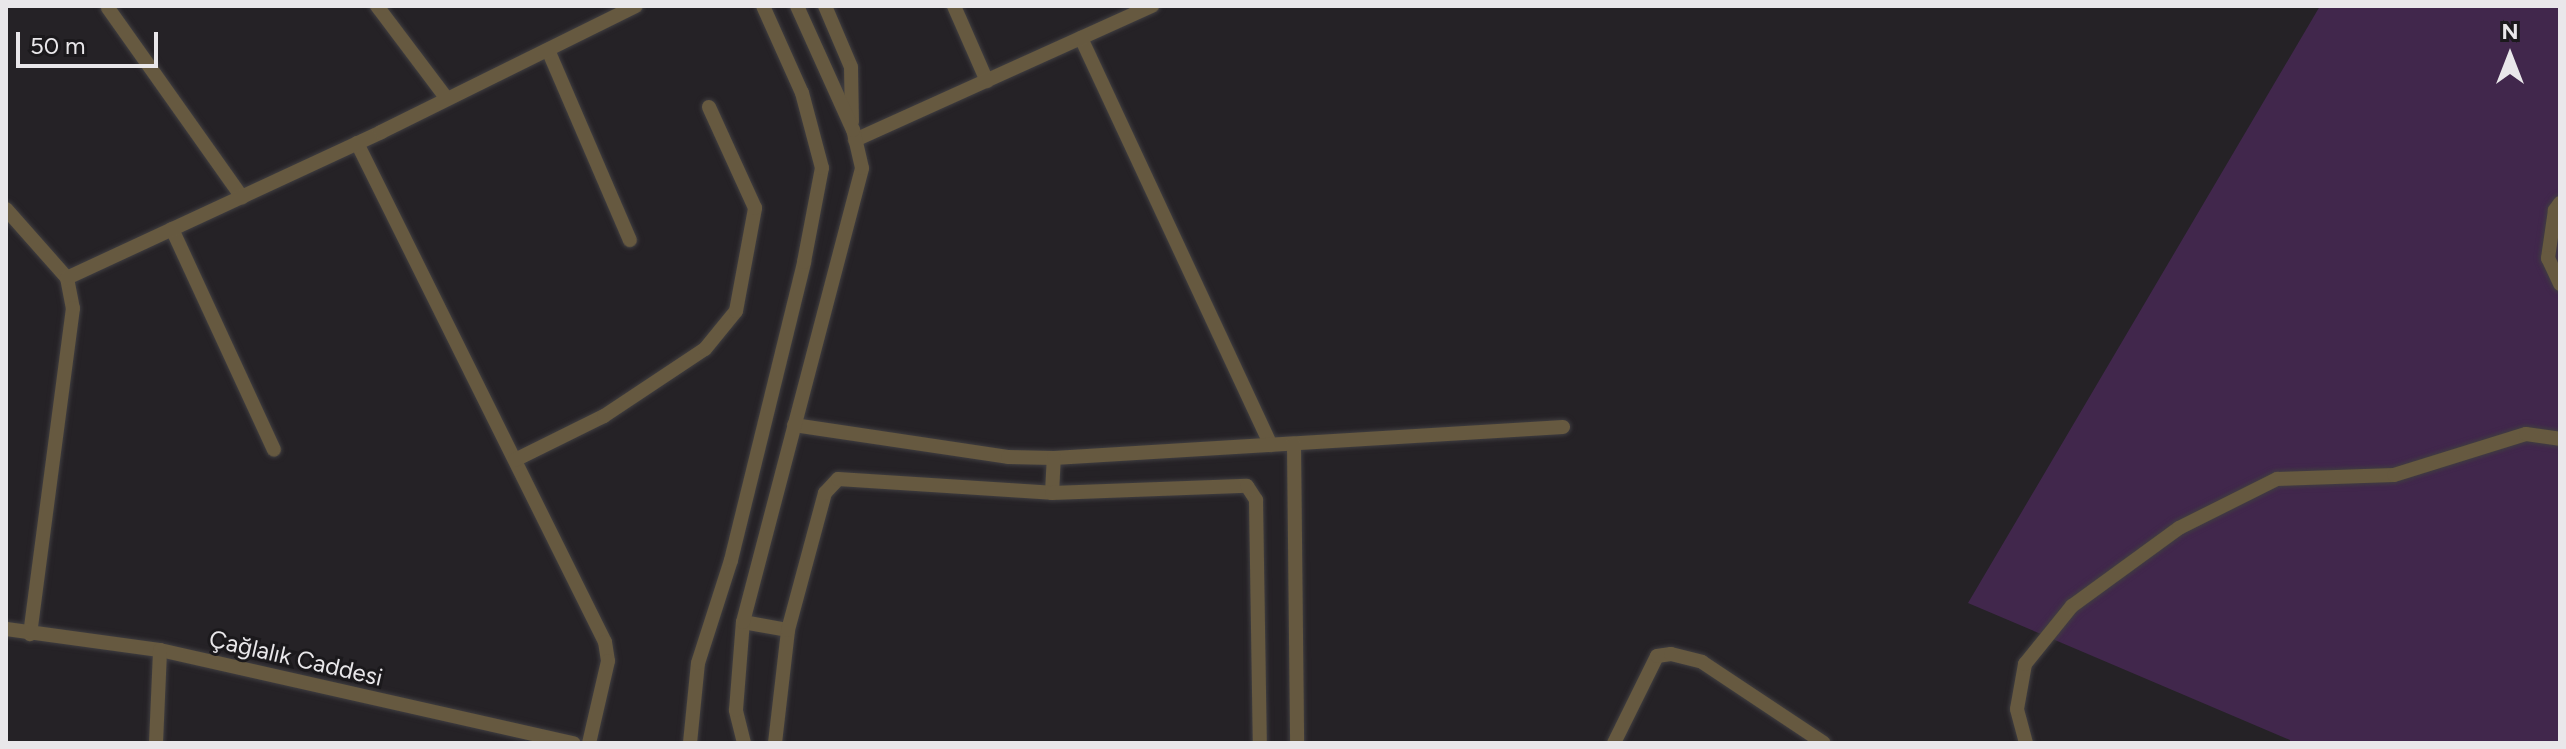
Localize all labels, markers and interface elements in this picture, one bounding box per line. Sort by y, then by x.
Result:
scale bar [20,16,162,66]
north arrow [2470,16,2550,96]
text: N [2501,18,2519,45]
text: 50 m [30,31,86,60]
street label: Çağlalık Caddesi [206,624,386,692]

